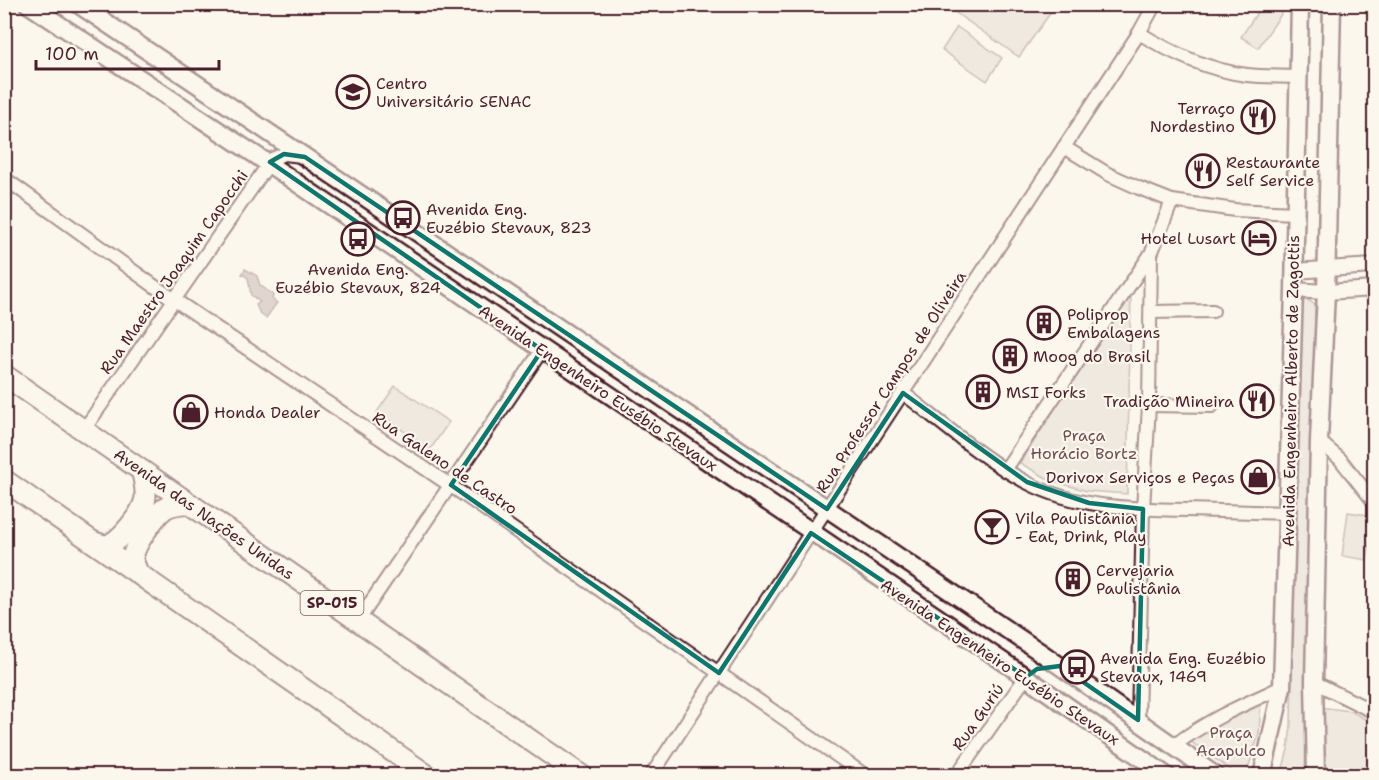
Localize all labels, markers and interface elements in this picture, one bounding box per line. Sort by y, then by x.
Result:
scale bar [36,33,219,71]
text: 100 m [45,42,99,66]
place label: Centro Universitário SENAC [376,73,532,112]
school or university icon: Centro Universitário SENAC [335,74,371,110]
place label: Terraço Nordestino [1150,98,1235,137]
restaurant icon: Terraço Nordestino [1240,99,1276,135]
place label: Restaurante Self Service [1226,152,1320,191]
restaurant icon: Restaurante Self Service [1185,153,1221,189]
street label: Rua Maestro Joaquim Capocchi [95,166,253,378]
place label: Avenida Eng. Euzébio Stevaux, 823 [426,199,592,238]
bus stop icon: Avenida Eng. Euzébio Stevaux, 823 [385,200,421,236]
hotel icon: Hotel Lusart [1241,220,1277,256]
bus stop icon: Avenida Eng. Euzébio Stevaux, 824 [340,221,376,257]
place label: Hotel Lusart [1140,228,1236,249]
street label: Avenida Engenheiro Alberto de Zagottis [1278,235,1304,547]
place label: Avenida Eng. Euzébio Stevaux, 824 [275,259,441,298]
street label: Rua Professor Campos de Oliveira [811,267,971,497]
street label: Avenida Engenheiro Eusébio Stevaux [474,300,722,476]
place label: Poliprop Embalagens [1067,304,1160,343]
building icon: Poliprop Embalagens [1026,305,1062,341]
building icon: Moog do Brasil [992,338,1028,374]
place label: Moog do Brasil [1033,346,1151,367]
building icon: MSI Forks [965,374,1001,410]
place label: MSI Forks [1006,382,1086,403]
restaurant icon: Tradição Mineira [1239,383,1275,419]
place label: Tradição Mineira [1103,391,1234,412]
shop icon: Honda Dealer [173,394,209,430]
place label: Honda Dealer [214,402,321,423]
street label: Rua Galeno de Castro [368,407,522,519]
park label: Praça Horácio Bortz [1031,425,1137,464]
street label: Avenida das Nações Unidas [110,444,298,584]
shop icon: Dorivox Serviços e Peças [1240,459,1276,495]
place label: Dorivox Serviços e Peças [1046,467,1235,488]
place label: Vila Paulistânia - Eat, Drink, Play [1015,508,1146,547]
bar icon: Vila Paulistânia - Eat, Drink, Play [974,509,1010,545]
place label: Cervejaria Paulistânia [1096,560,1181,599]
building icon: Cervejaria Paulistânia [1055,561,1091,597]
street label: Avenida Engenheiro Eusébio Stevaux [876,574,1124,750]
road number: SP-015 [300,591,364,615]
place label: Avenida Eng. Euzébio Stevaux, 1469 [1100,648,1266,687]
bus stop icon: Avenida Eng. Euzébio Stevaux, 1469 [1059,649,1095,685]
street label: Rua Guriú [947,679,1009,755]
park label: Praça Acapulco [1196,722,1266,761]

